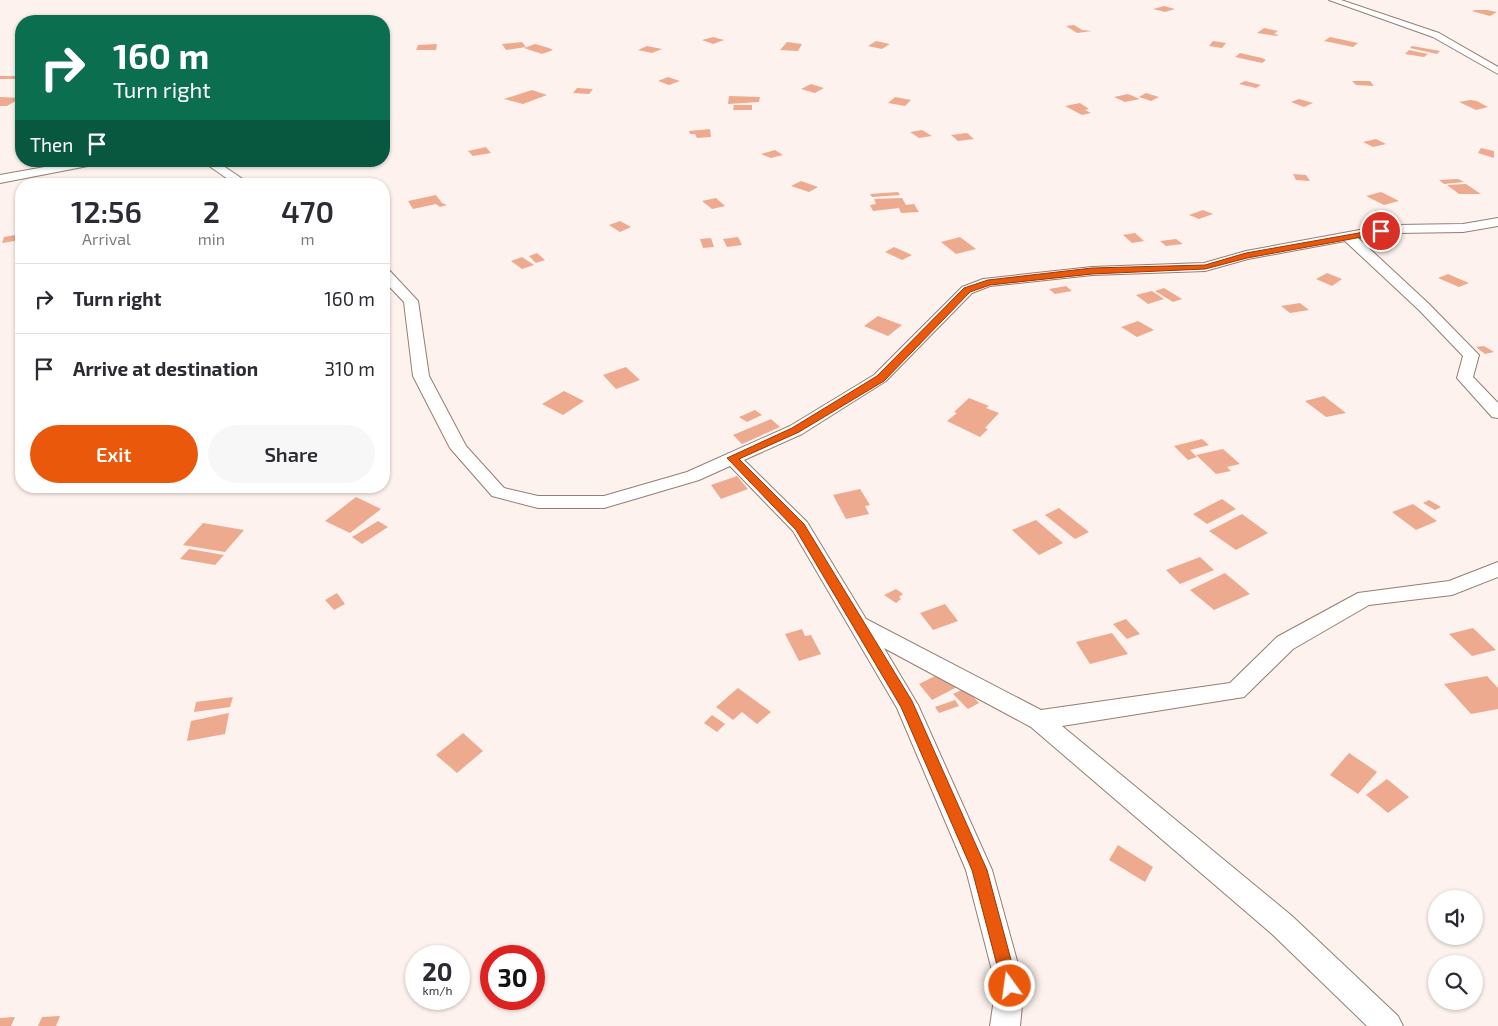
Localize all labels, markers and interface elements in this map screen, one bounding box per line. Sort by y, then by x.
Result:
text: 160 m [113,34,209,76]
icon: right [30,35,95,100]
text: Turn right [113,76,211,102]
icon: arrive [83,130,111,158]
text: Then [30,133,73,156]
text: 12:56 [71,193,142,229]
text: 2 [203,193,220,229]
text: 470 [281,193,334,229]
pin [1360,210,1402,252]
icon: arrive [1367,217,1395,245]
text: Arrival [82,229,131,248]
text: min [198,229,225,248]
text: m [301,229,315,248]
icon: right [30,285,58,313]
text: Turn right [73,287,161,310]
text: 160 m [324,287,375,310]
icon: arrive [30,355,58,383]
text: Arrive at destination [73,357,258,380]
text: 310 m [325,357,375,380]
button: Exit [30,425,198,483]
button: Share [208,425,375,483]
map controls [1428,890,1483,1010]
button: sound [1428,890,1483,945]
speed limit sign: 30 [480,945,545,1010]
button: search [1428,955,1483,1010]
text: 20 [422,956,453,986]
position arrow [983,959,1035,1011]
text: km/h [423,983,452,997]

